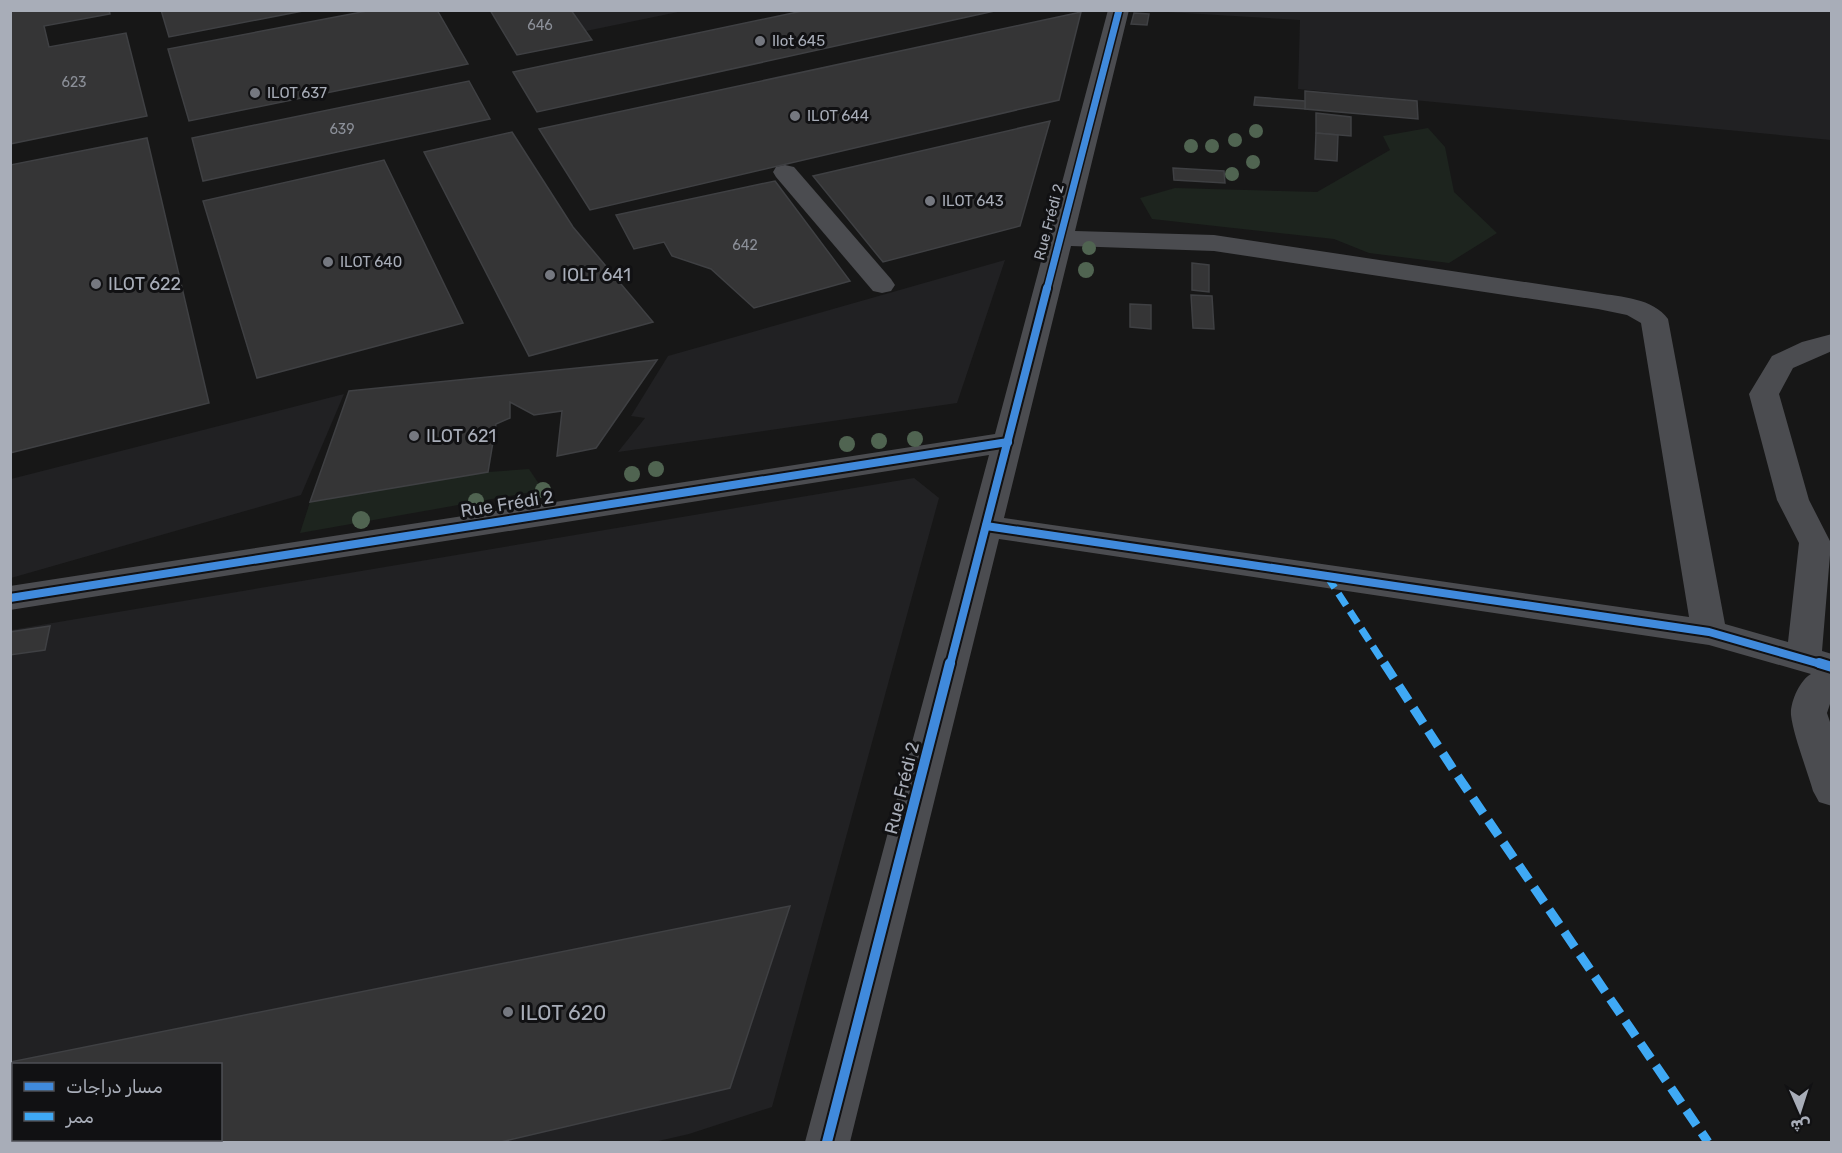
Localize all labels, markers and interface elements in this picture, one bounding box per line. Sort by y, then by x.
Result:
house number: 646 [527,17,553,34]
place label: Ilot 645 [772,32,825,50]
marker: Ilot 645 [753,34,767,48]
house number: 623 [61,74,87,91]
place label: ILOT 637 [267,84,327,102]
marker: ILOT 637 [248,86,262,100]
place label: ILOT 644 [807,107,869,125]
marker: ILOT 644 [788,109,802,123]
house number: 639 [329,121,355,138]
street label: Rue Frédi 2 [1030,182,1068,262]
place label: ILOT 643 [942,192,1004,210]
marker: ILOT 643 [923,194,937,208]
house number: 642 [732,237,758,254]
place label: ILOT 640 [340,253,402,271]
marker: ILOT 640 [321,255,335,269]
place label: IOLT 641 [562,264,631,286]
marker: IOLT 641 [543,268,557,282]
place label: ILOT 622 [108,273,181,295]
marker: ILOT 622 [89,277,103,291]
place label: ILOT 621 [426,425,496,447]
marker: ILOT 621 [407,429,421,443]
street label: Rue Frédi 2 [459,486,555,522]
street label: Rue Frédi 2 [880,740,924,836]
place label: ILOT 620 [520,1000,606,1025]
marker: ILOT 620 [501,1005,515,1019]
legend [12,1063,222,1141]
text: مسار دراجات [66,1076,163,1098]
north arrow [1770,1081,1830,1141]
text: ممر [65,1106,94,1128]
text: ش [1790,1115,1811,1135]

